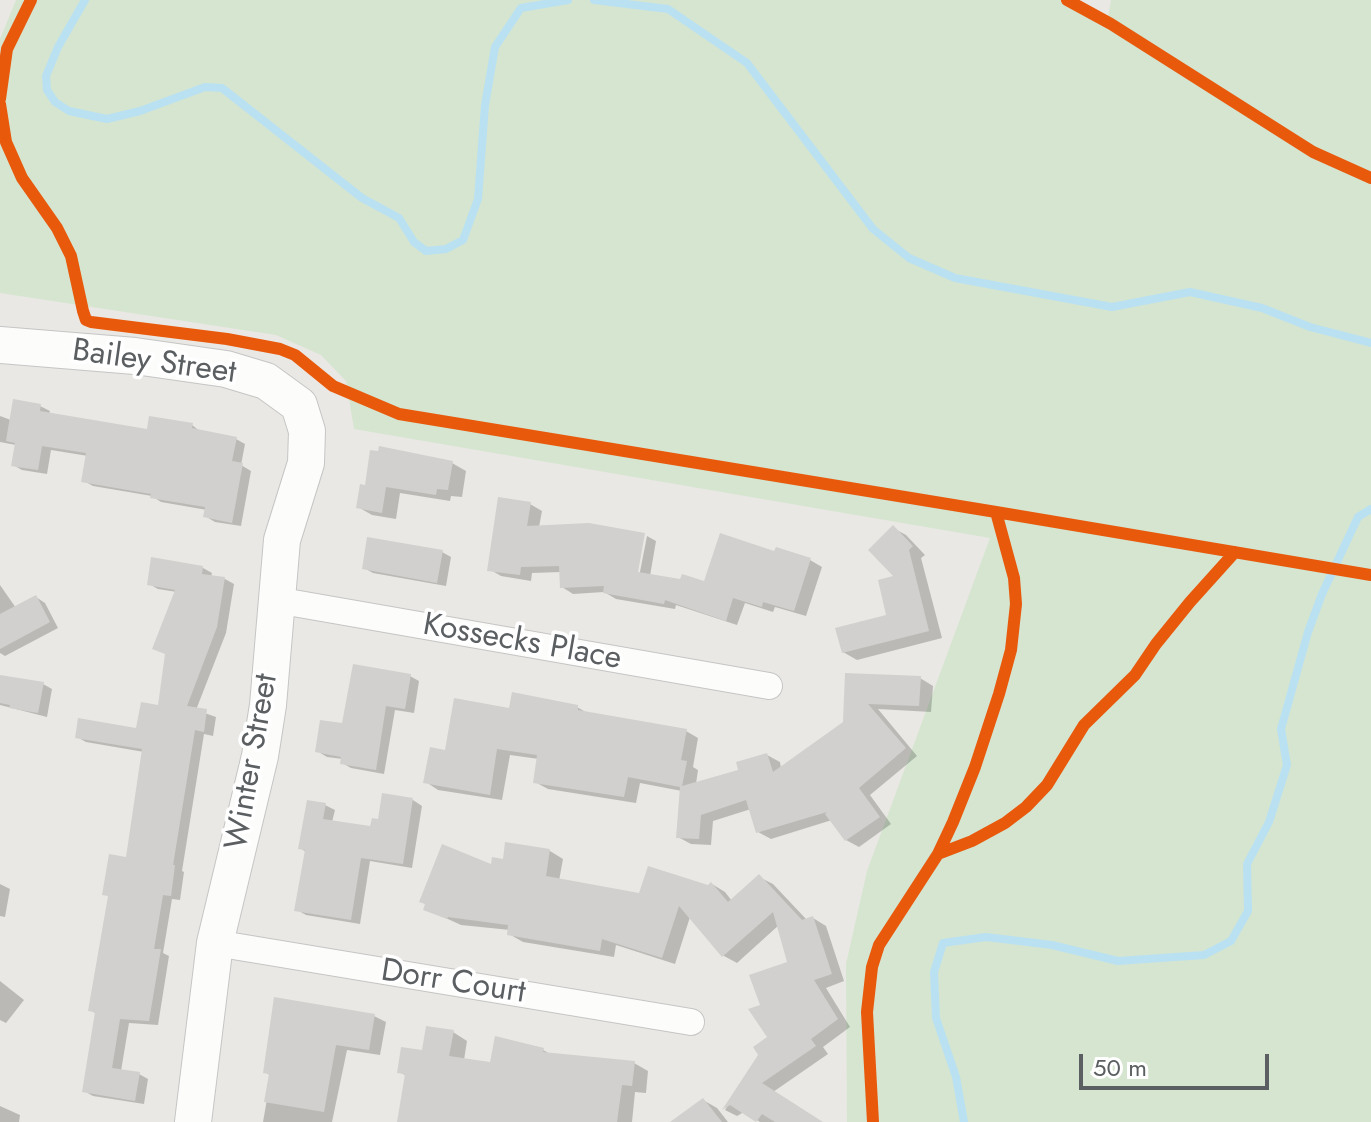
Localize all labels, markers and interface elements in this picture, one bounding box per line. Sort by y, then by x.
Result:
street label: Bailey Street [70,333,238,393]
street label: Kossecks Place [420,607,624,679]
street label: Winter Street [219,671,287,853]
street label: Dorr Court [378,953,528,1013]
scale bar [1083,1038,1273,1088]
text: 50 m [1093,1050,1147,1085]

